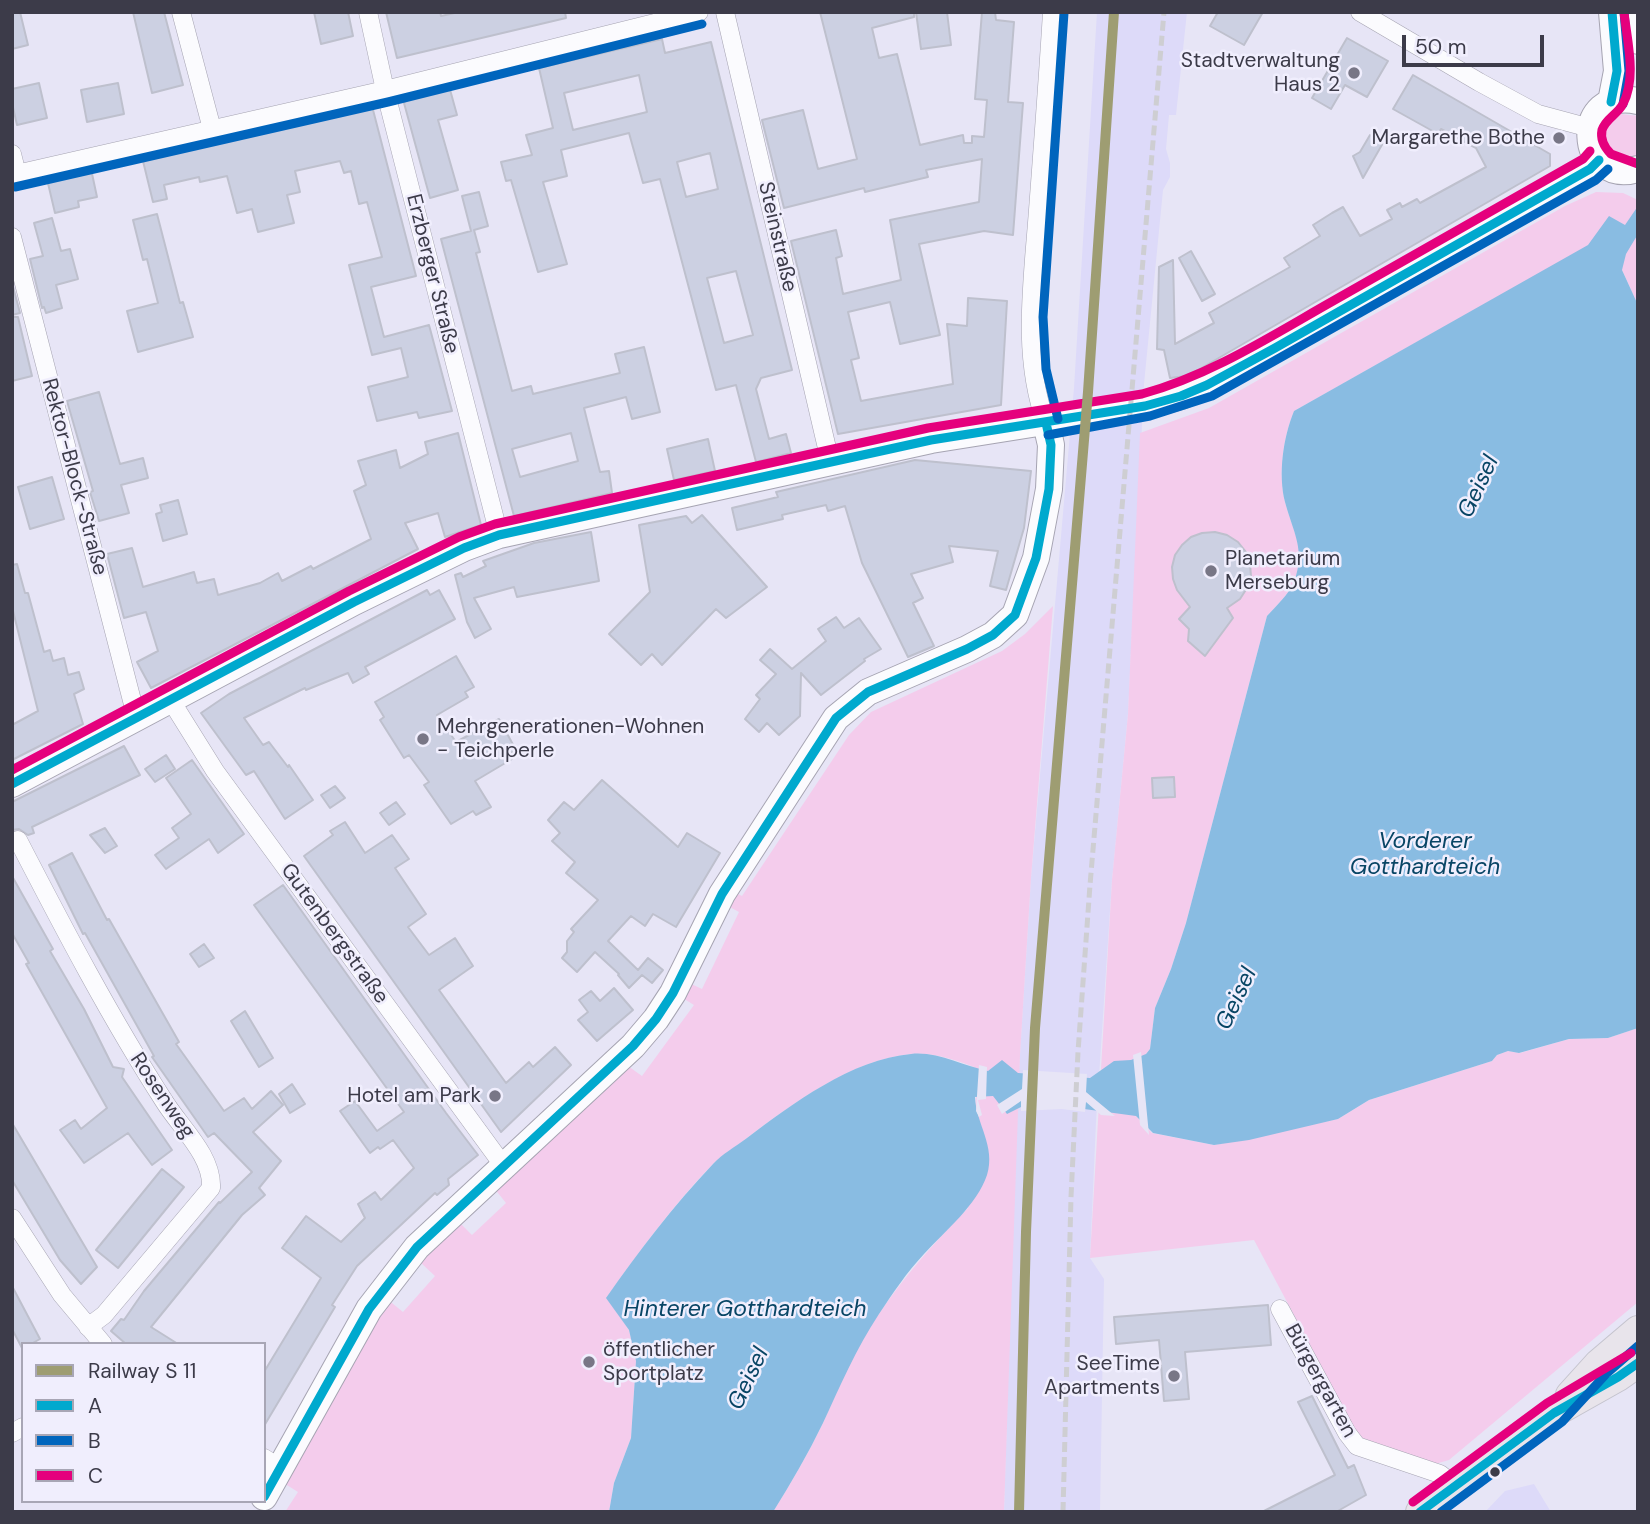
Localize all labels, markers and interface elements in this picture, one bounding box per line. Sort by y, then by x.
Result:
scale bar [1405,21,1547,65]
text: 50 m [1415,33,1466,61]
place label: Stadtverwaltung Haus 2 [1181,48,1340,98]
marker: Stadtverwaltung Haus 2 [1346,65,1362,81]
place label: Margarethe Bothe [1372,125,1545,151]
marker: Margarethe Bothe [1551,130,1567,146]
street label: Steinstraße [752,180,802,294]
street label: Erzberger Straße [400,192,464,356]
street label: Rektor-Block-Straße [36,376,112,578]
water label: Geisel [1453,451,1505,523]
place label: Planetarium Merseburg [1225,546,1340,596]
marker: Planetarium Merseburg [1203,563,1219,579]
place label: Mehrgenerationen-Wohnen - Teichperle [437,714,704,764]
marker: Mehrgenerationen-Wohnen - Teichperle [415,731,431,747]
water label: Vorderer Gotthardteich [1350,828,1500,882]
street label: Gutenbergstraße [275,859,393,1009]
water label: Geisel [1211,963,1263,1035]
street label: Rosenweg [124,1048,200,1144]
place label: Hotel am Park [347,1083,481,1109]
marker: Hotel am Park [487,1088,503,1104]
water label: Hinterer Gotthardteich [623,1296,867,1324]
street label: Bürgergarten [1278,1320,1362,1442]
place label: öffentlicher Sportplatz [603,1337,715,1387]
legend [21,1342,266,1503]
water label: Geisel [723,1343,775,1415]
place label: SeeTime Apartments [1044,1351,1160,1401]
marker: öffentlicher Sportplatz [581,1354,597,1370]
text: Railway S 11 [88,1357,196,1385]
marker: SeeTime Apartments [1166,1368,1182,1384]
text: A [88,1392,102,1420]
text: B [88,1427,101,1455]
text: C [88,1462,103,1490]
unlabelled marker [1488,1465,1502,1479]

